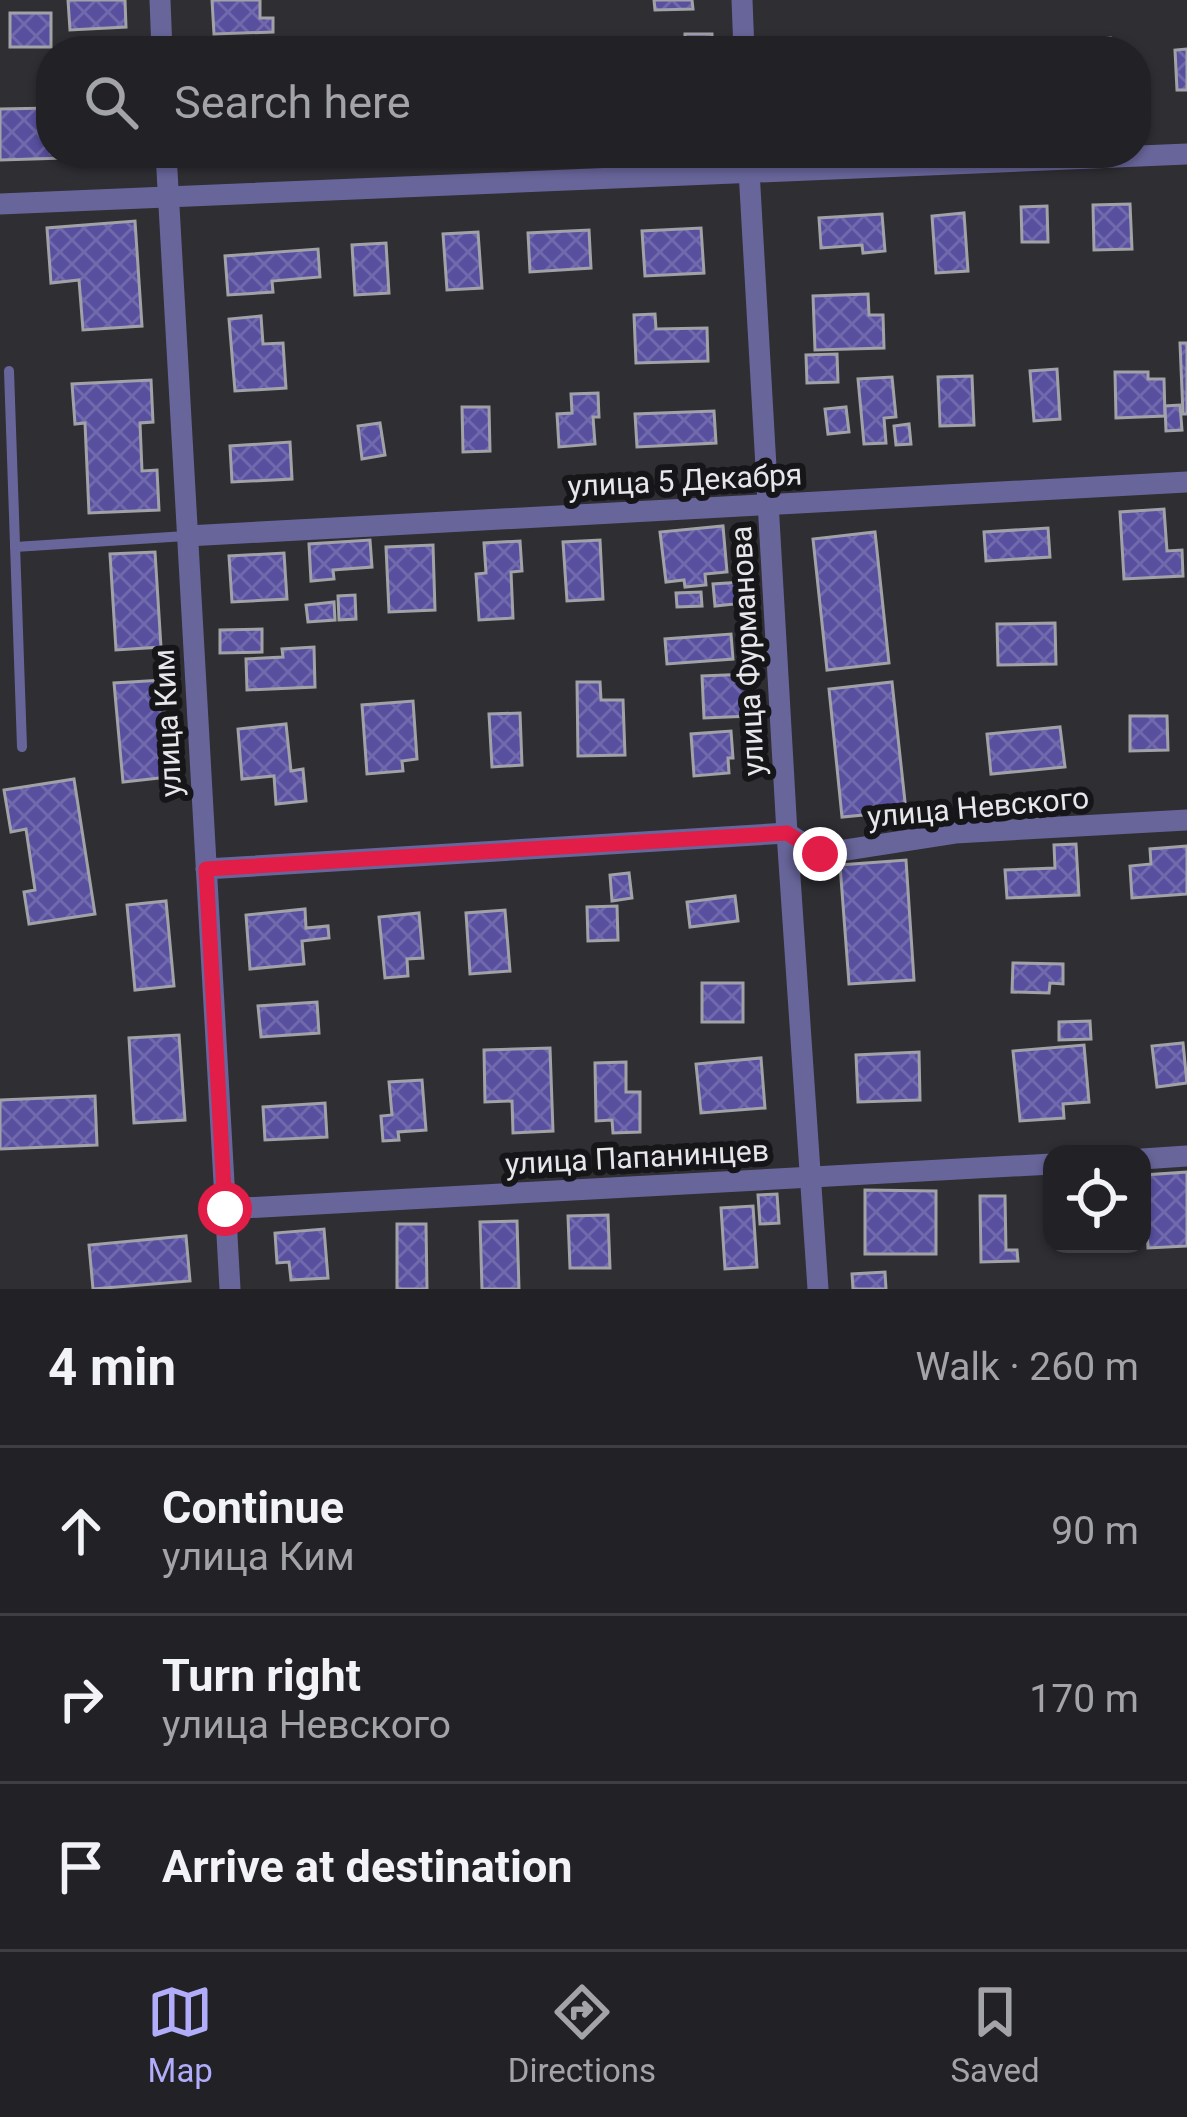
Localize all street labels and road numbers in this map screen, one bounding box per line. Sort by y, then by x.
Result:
street label: улица 5 Декабря [567,456,803,504]
street label: улица Фурманова [723,525,771,777]
street label: улица Ким [146,648,188,798]
street label: улица Невского [866,780,1090,834]
street label: улица Папанинцев [504,1133,770,1181]

